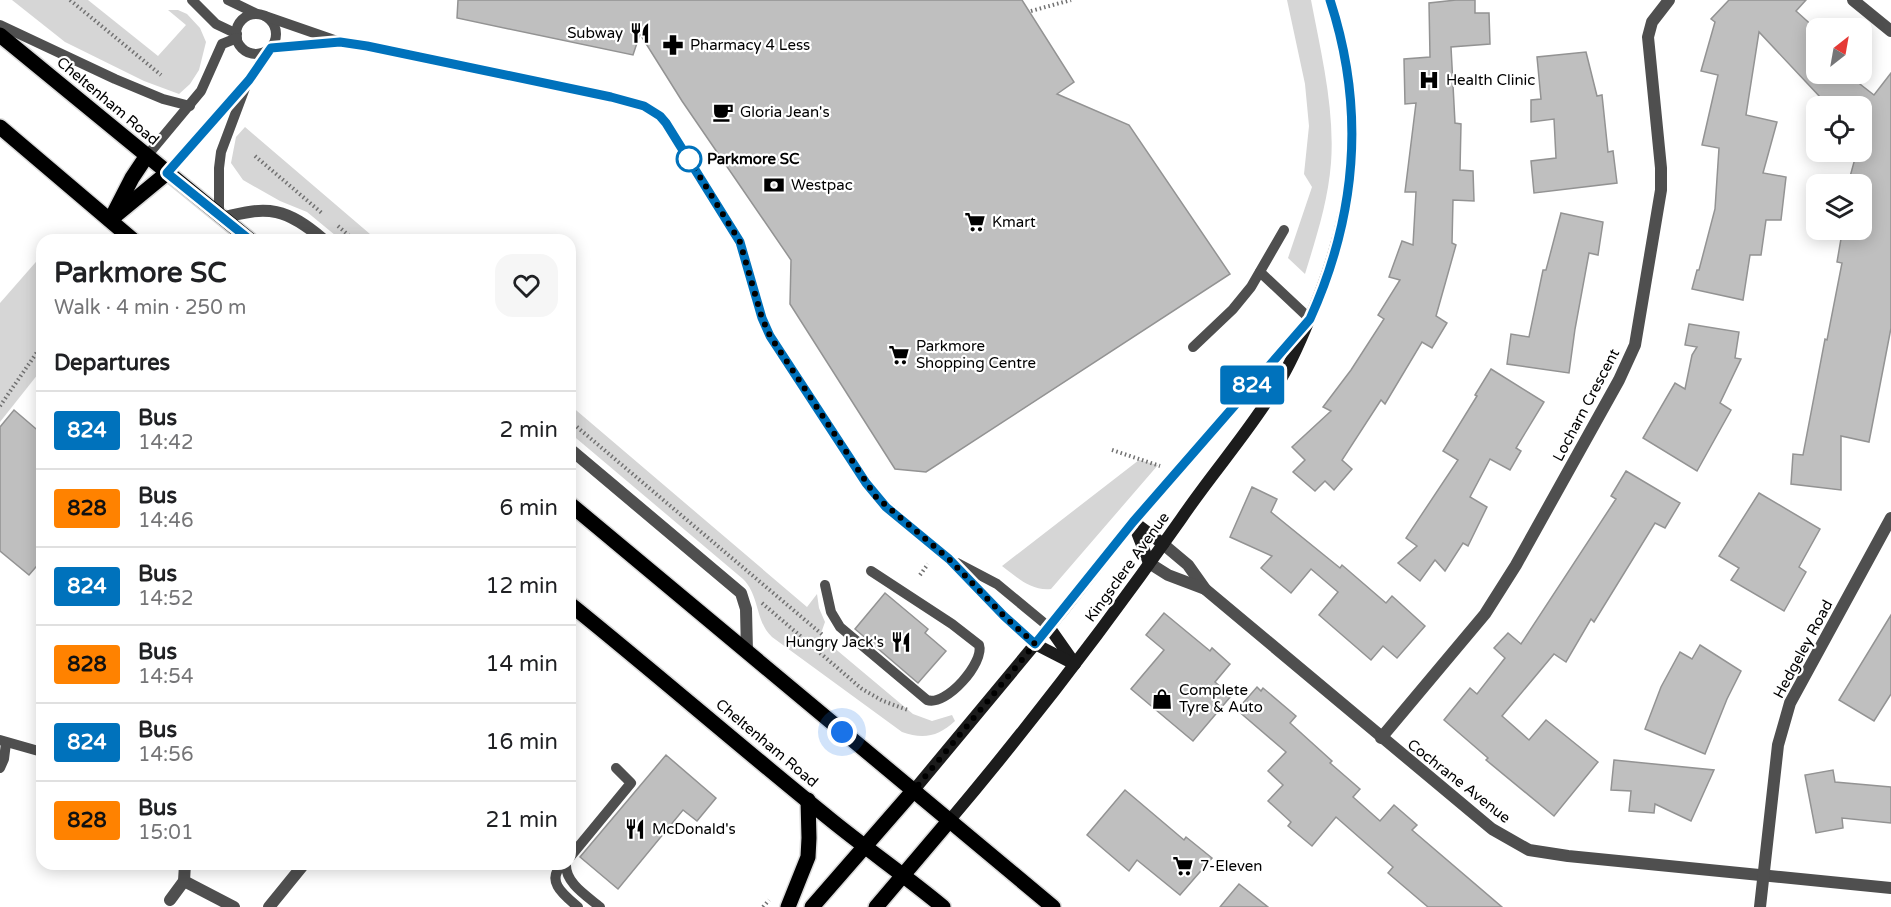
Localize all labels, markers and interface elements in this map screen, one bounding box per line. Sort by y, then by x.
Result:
north arrow [1806,18,1872,84]
map controls [1806,18,1872,240]
restaurant icon: Subway [628,21,652,45]
place label: Subway [567,24,623,42]
pharmacy icon: Pharmacy 4 Less [661,33,685,57]
place label: Pharmacy 4 Less [690,36,810,54]
street label: Cheltenham Road [53,53,163,149]
hospital icon: Health Clinic [1417,68,1441,92]
place label: Health Clinic [1446,71,1535,89]
button: locate [1806,96,1872,162]
cafe icon: Gloria Jean's [711,100,735,124]
place label: Gloria Jean's [740,103,830,121]
marker: Parkmore SC [676,146,702,172]
place label: Parkmore SC [707,150,800,168]
bank icon: Westpac [762,173,786,197]
button: layers [1806,174,1872,240]
place label: Westpac [791,176,853,194]
supermarket icon: Kmart [963,210,987,234]
place label: Kmart [992,213,1036,231]
button: heart [495,254,558,317]
text: Parkmore SC [54,256,227,290]
text: Walk · 4 min · 250 m [54,296,246,320]
place label: Parkmore Shopping Centre [916,337,1036,372]
supermarket icon: Parkmore Shopping Centre [887,343,911,367]
street label: Locharn Crescent [1549,345,1623,464]
text: Departures [54,350,170,376]
line badge: 824 [1218,366,1286,404]
text: 824 [1232,373,1272,398]
text: Bus [138,405,177,431]
text: 2 min [499,417,558,443]
text: 824 [67,418,107,443]
text: 14:42 [138,431,193,455]
text: Bus [138,483,177,509]
text: 6 min [499,495,558,521]
text: 828 [67,496,107,521]
text: 14:46 [138,509,193,533]
street label: Kingsclere Avenue [1081,509,1173,625]
text: Bus [138,561,177,587]
text: 12 min [486,573,558,599]
text: 824 [67,574,107,599]
text: 14:52 [138,587,193,611]
street label: Hedgeley Road [1770,597,1836,701]
restaurant icon: Hungry Jack's [889,630,913,654]
place label: Hungry Jack's [785,633,884,651]
text: Bus [138,639,177,665]
text: 14 min [486,651,558,677]
text: 828 [67,652,107,677]
text: 14:54 [138,665,193,689]
place label: Complete Tyre & Auto [1179,681,1263,716]
shop icon: Complete Tyre & Auto [1150,687,1174,711]
street label: Cheltenham Road [712,695,822,791]
text: Bus [138,717,177,743]
your location [827,717,857,747]
text: 16 min [486,729,558,755]
text: 824 [67,730,107,755]
street label: Cochrane Avenue [1404,735,1514,827]
text: 14:56 [138,743,193,767]
text: Bus [138,795,177,821]
text: 21 min [486,807,558,833]
text: 828 [67,808,107,833]
restaurant icon: McDonald's [623,817,647,841]
place label: McDonald's [652,820,736,838]
text: 15:01 [138,821,193,845]
supermarket icon: 7-Eleven [1171,854,1195,878]
place label: 7-Eleven [1200,857,1262,875]

